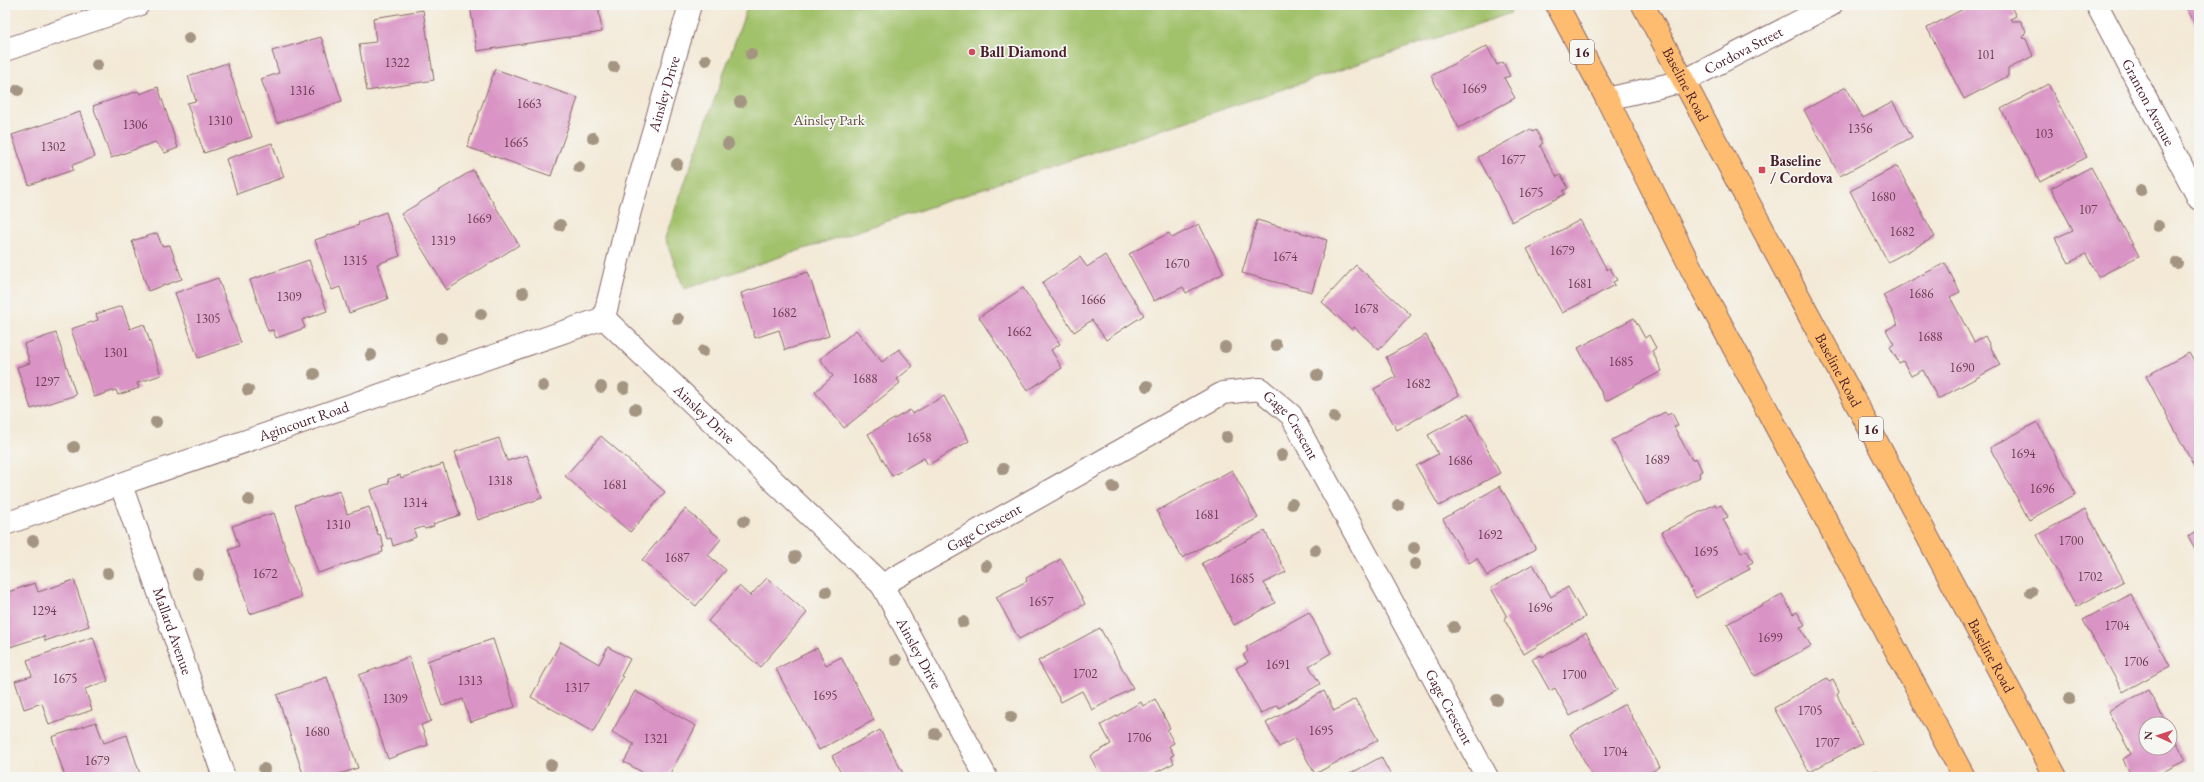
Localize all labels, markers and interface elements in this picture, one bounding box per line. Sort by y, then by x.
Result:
street label: Cordova Street [1701,21,1786,78]
road number: 16 [1570,40,1594,64]
place label: Ball Diamond [980,42,1068,61]
street label: Baseline Road [1658,44,1714,125]
house number: 101 [1977,46,1995,63]
marker: Ball Diamond [967,47,977,57]
house number: 1322 [385,54,410,71]
street label: Ainsley Drive [643,54,684,135]
street label: Granton Avenue [2118,55,2179,149]
house number: 1669 [1462,80,1487,97]
house number: 1316 [290,82,314,99]
house number: 1663 [517,95,541,112]
park label: Ainsley Park [792,110,866,129]
house number: 1310 [208,112,232,129]
house number: 1306 [123,116,147,133]
house number: 1356 [1848,120,1872,137]
house number: 103 [2035,125,2053,142]
house number: 1665 [504,134,528,151]
house number: 1302 [41,138,66,155]
house number: 1677 [1501,151,1526,168]
place label: Baseline / Cordova [1770,151,1833,187]
marker: Baseline / Cordova [1757,165,1767,175]
house number: 1675 [1519,184,1543,201]
house number: 1680 [1871,188,1895,205]
house number: 107 [2079,201,2098,218]
house number: 1669 [467,210,492,227]
house number: 1682 [1890,223,1915,240]
house number: 1319 [431,232,456,249]
house number: 1679 [1550,242,1575,259]
house number: 1674 [1273,248,1298,265]
house number: 1315 [343,252,367,269]
house number: 1670 [1165,255,1189,272]
house number: 1681 [1568,275,1592,292]
house number: 1686 [1909,285,1933,302]
house number: 1309 [277,288,302,305]
house number: 1666 [1081,291,1105,308]
house number: 1678 [1354,300,1378,317]
house number: 1682 [772,304,797,321]
house number: 1305 [196,310,220,327]
house number: 1662 [1007,323,1032,340]
house number: 1688 [1918,328,1942,345]
street label: Baseline Road [1811,330,1866,410]
house number: 1301 [104,344,128,361]
house number: 1685 [1609,353,1633,370]
house number: 1690 [1950,359,1974,376]
house number: 1688 [853,370,877,387]
house number: 1297 [35,373,60,390]
house number: 1682 [1406,375,1431,392]
street label: Ainsley Drive [669,379,739,448]
street label: Gage Crescent [1260,386,1324,463]
street label: Agincourt Road [255,396,352,445]
road number: 16 [1859,417,1883,441]
house number: 1658 [907,429,931,446]
house number: 1694 [2011,445,2036,462]
house number: 1689 [1645,451,1670,468]
house number: 1686 [1448,452,1472,469]
house number: 1318 [488,472,512,489]
house number: 1681 [603,476,627,493]
house number: 1696 [2030,480,2054,497]
house number: 1314 [403,494,428,511]
street label: Gage Crescent [943,498,1025,556]
house number: 1681 [1195,506,1219,523]
house number: 1310 [326,516,350,533]
house number: 1692 [1478,526,1503,543]
house number: 1700 [2059,532,2083,549]
house number: 1695 [1694,543,1718,560]
house number: 1687 [665,549,690,566]
house number: 1672 [253,565,278,582]
house number: 1702 [2078,568,2103,585]
house number: 1685 [1230,570,1254,587]
street label: Mallard Avenue [149,585,197,677]
house number: 1657 [1029,593,1054,610]
house number: 1696 [1528,599,1552,616]
house number: 1294 [32,602,57,619]
street label: Ainsley Drive [892,613,946,692]
street label: Baseline Road [1964,615,2019,696]
house number: 1704 [2105,617,2130,634]
house number: 1699 [1758,629,1783,646]
house number: 1706 [2124,653,2148,670]
house number: 1691 [1266,656,1290,673]
house number: 1702 [1073,665,1098,682]
street label: Gage Crescent [1421,666,1478,748]
house number: 1700 [1562,666,1586,683]
house number: 1675 [53,670,77,687]
house number: 1313 [458,672,482,689]
house number: 1317 [565,679,590,696]
house number: 1695 [813,687,837,704]
house number: 1309 [383,690,408,707]
house number: 1705 [1798,702,1822,719]
north arrow [2138,716,2178,756]
house number: 1695 [1309,722,1333,739]
house number: 1680 [305,723,329,740]
house number: 1706 [1127,729,1151,746]
house number: 1321 [644,730,668,747]
text: N [2141,731,2155,740]
house number: 1707 [1815,734,1840,751]
house number: 1704 [1603,743,1628,760]
house number: 1679 [85,752,110,769]

